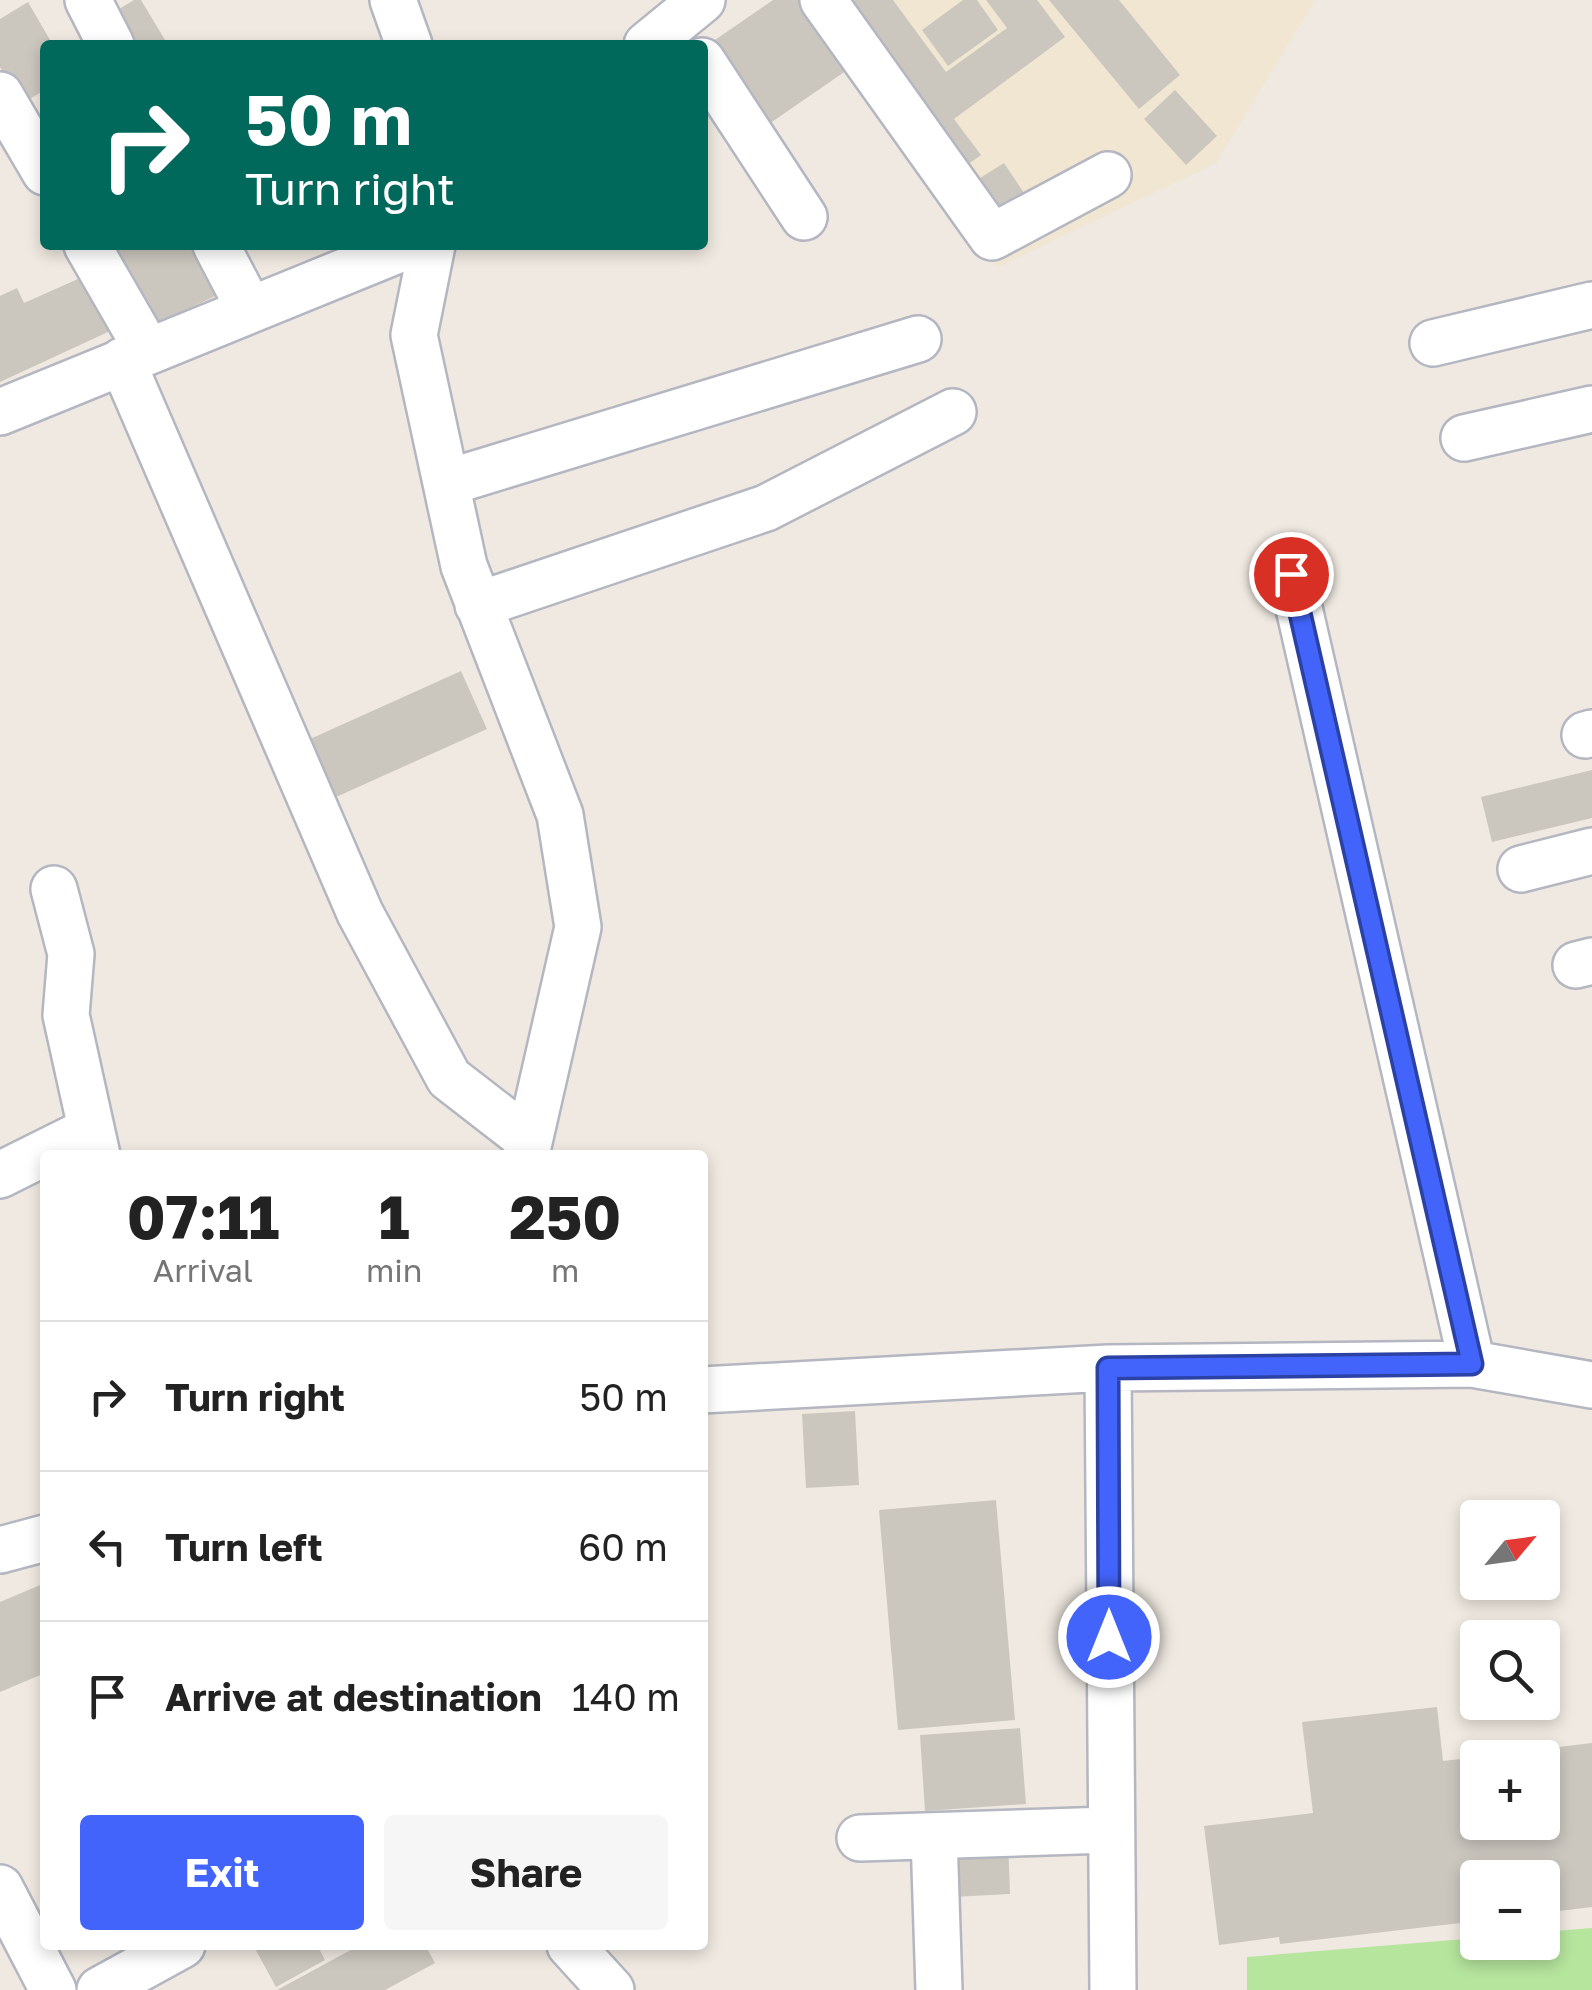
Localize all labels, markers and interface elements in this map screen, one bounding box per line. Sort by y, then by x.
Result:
text: 50 m [245,76,412,160]
icon: right [80,80,210,210]
text: Turn right [245,161,455,215]
pin [1249,532,1334,617]
icon: arrive [1264,547,1319,602]
text: 07:11 [127,1180,279,1252]
text: 1 [379,1180,410,1252]
text: 250 [509,1180,621,1252]
text: Arrival [153,1251,253,1289]
text: min [366,1251,423,1289]
text: m [551,1251,579,1289]
icon: right [80,1369,135,1424]
text: Turn right [165,1374,345,1419]
text: 50 m [579,1374,668,1419]
north arrow [1460,1500,1560,1600]
map controls [1460,1500,1560,1960]
icon: left [80,1519,135,1574]
text: Turn left [165,1524,323,1569]
text: 60 m [578,1524,668,1569]
position arrow [1057,1585,1161,1689]
button: search [1460,1620,1560,1720]
icon: arrive [80,1669,135,1724]
text: Arrive at destination [165,1674,542,1719]
text: 140 m [572,1674,680,1719]
button: + [1460,1740,1560,1840]
button: Exit [80,1815,364,1930]
button: Share [384,1815,668,1930]
button: − [1460,1860,1560,1960]

